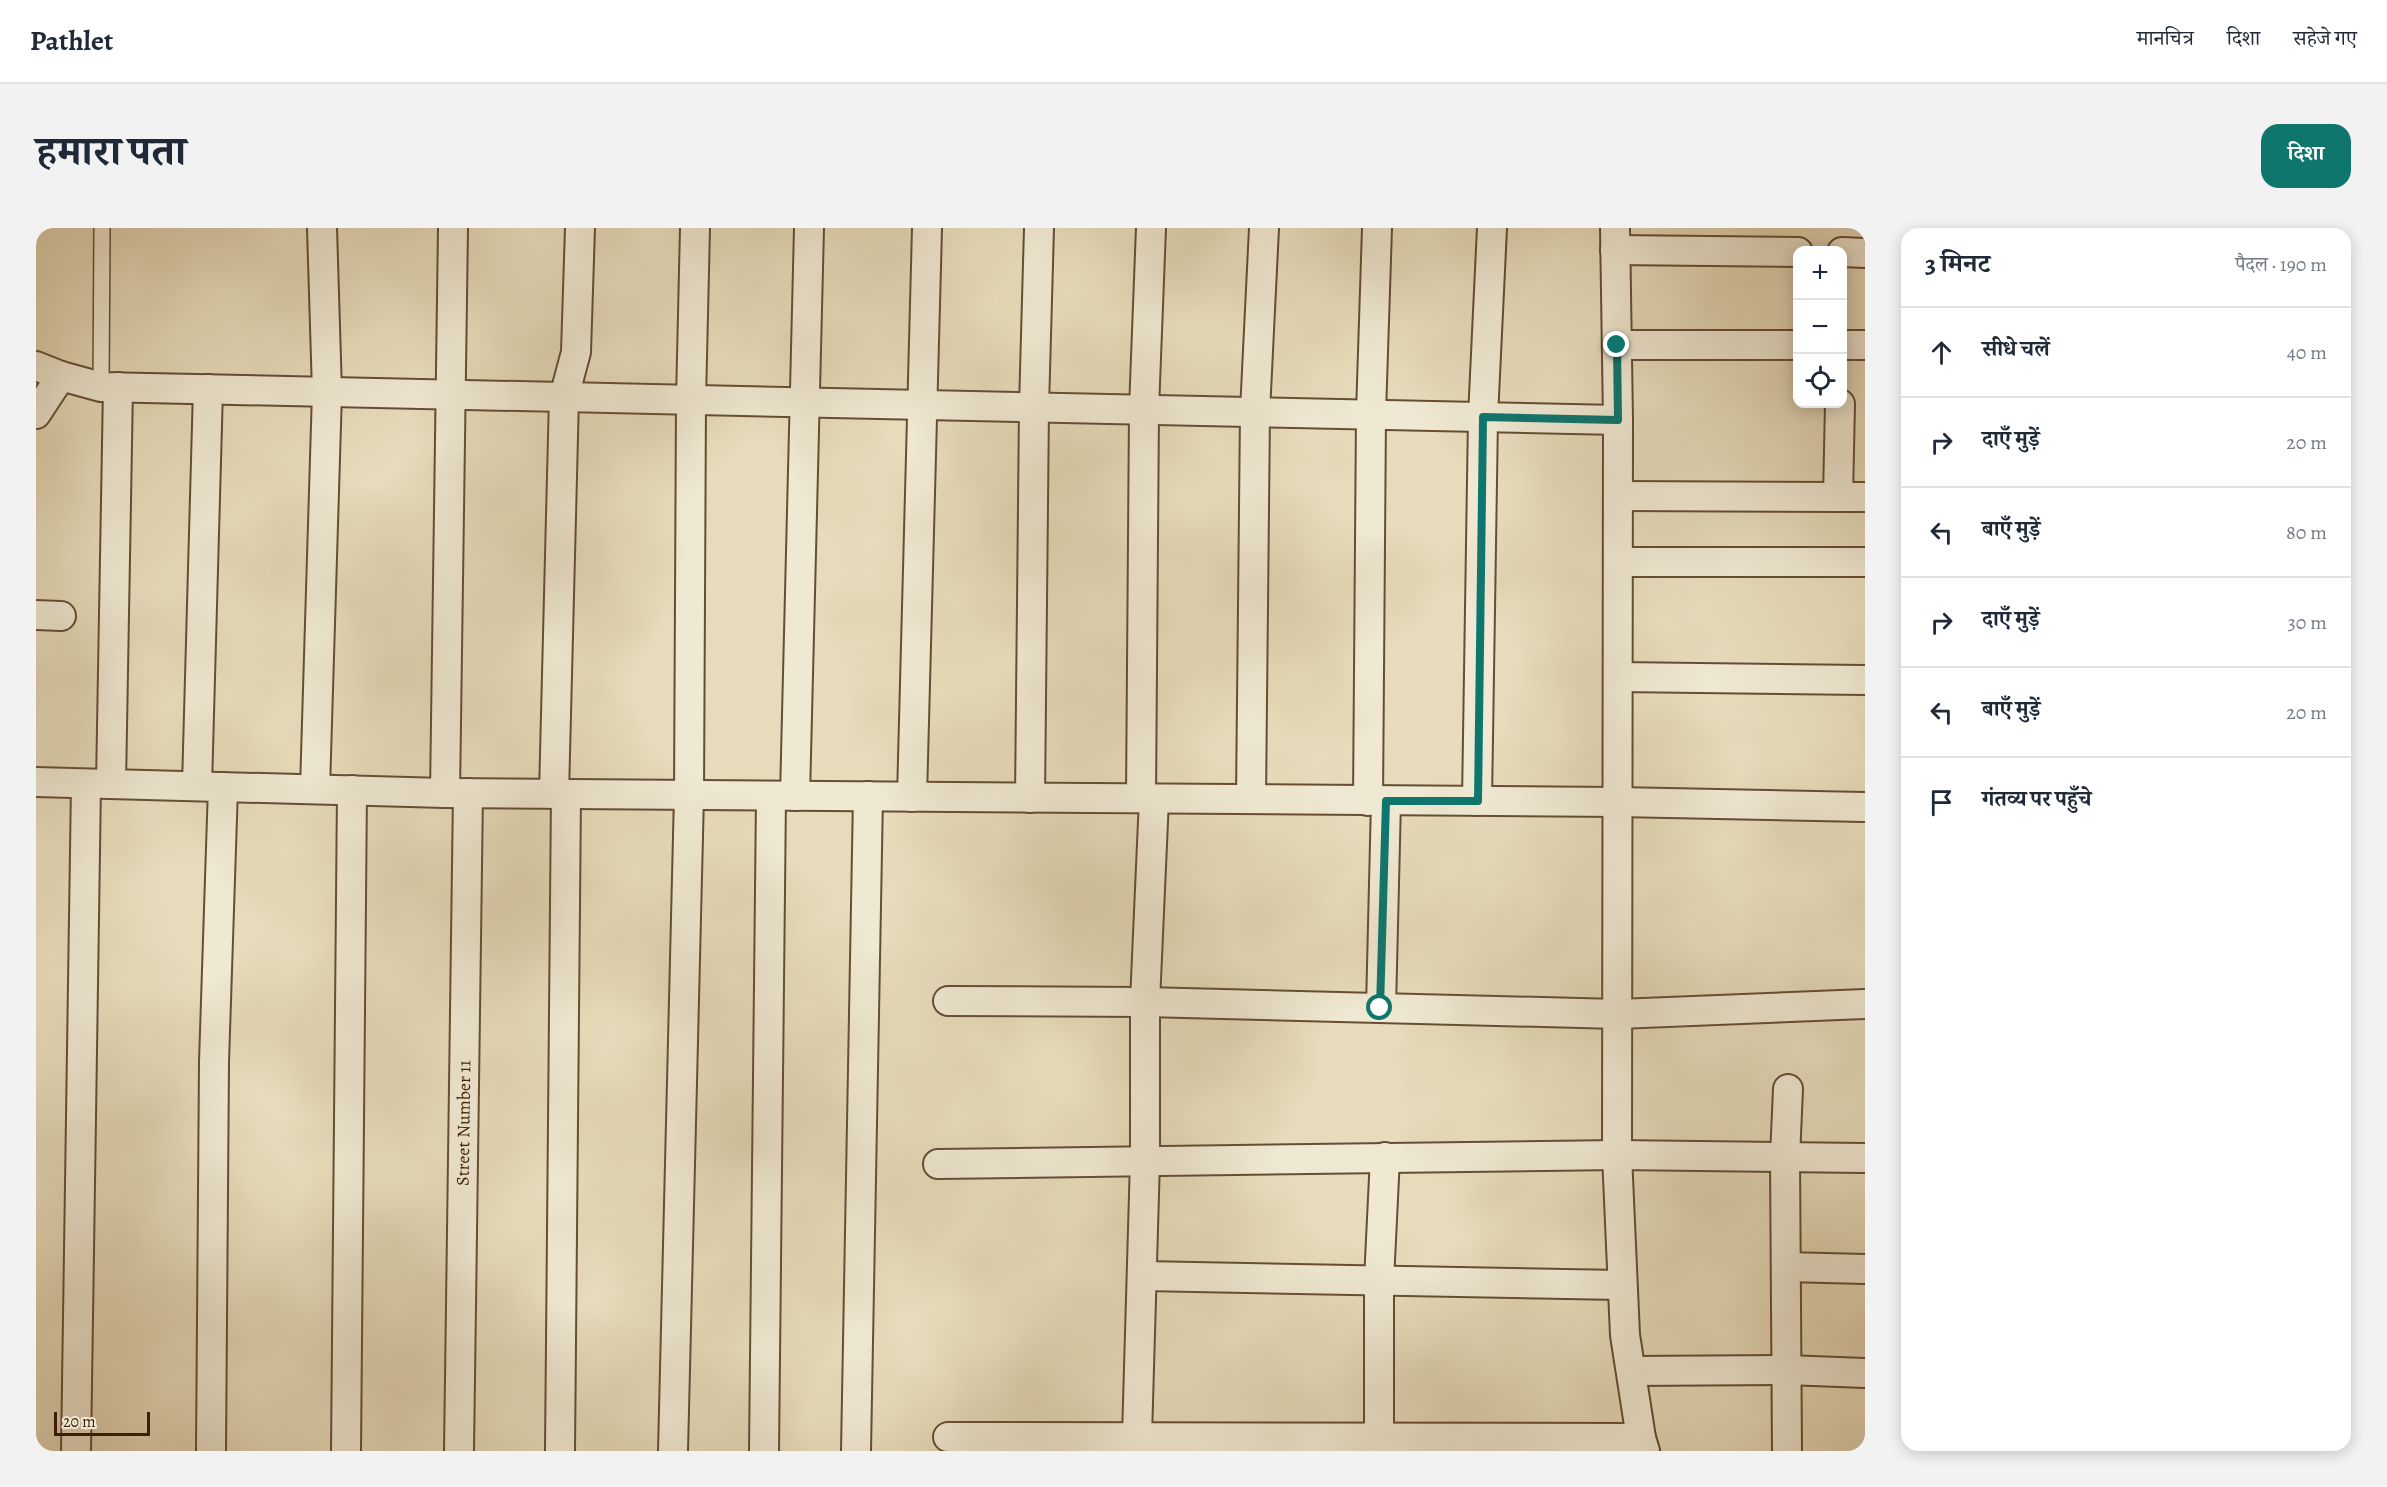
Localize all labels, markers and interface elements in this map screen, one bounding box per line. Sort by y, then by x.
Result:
text: Pathlet [30,22,113,60]
text: मानचित्र [2137,24,2194,52]
text: दिशा [2227,24,2260,52]
text: सहेजे गए [2293,24,2357,52]
text: हमारा पता [36,122,186,179]
button: दिशा [2261,124,2351,188]
map controls [1793,246,1847,408]
button: + [1793,246,1847,300]
text: 3 मिनट [1925,246,1990,281]
text: पैदल · 190 m [2235,251,2327,278]
button: − [1793,300,1847,354]
route end [1603,331,1629,357]
text: सीधे चलें [1982,334,2050,364]
icon: ahead [1925,336,1958,369]
text: 40 m [2287,339,2327,366]
button: locate [1793,354,1847,408]
text: दाएँ मुड़ें [1982,424,2040,454]
icon: right [1925,426,1958,459]
text: 20 m [2286,429,2327,456]
text: बाएँ मुड़ें [1982,514,2040,544]
icon: left [1925,516,1958,549]
text: 80 m [2286,519,2327,546]
text: दाएँ मुड़ें [1982,604,2040,634]
icon: right [1925,606,1958,639]
text: 30 m [2287,609,2327,636]
text: बाएँ मुड़ें [1982,694,2040,724]
icon: left [1925,696,1958,729]
text: 20 m [2286,699,2327,726]
text: गंतव्य पर पहुँचे [1982,784,2091,814]
icon: arrive [1925,786,1958,819]
route start [1366,994,1392,1020]
street label: Street Number 11 [451,1060,476,1186]
scale bar [54,1409,150,1436]
text: 20 m [63,1411,96,1433]

